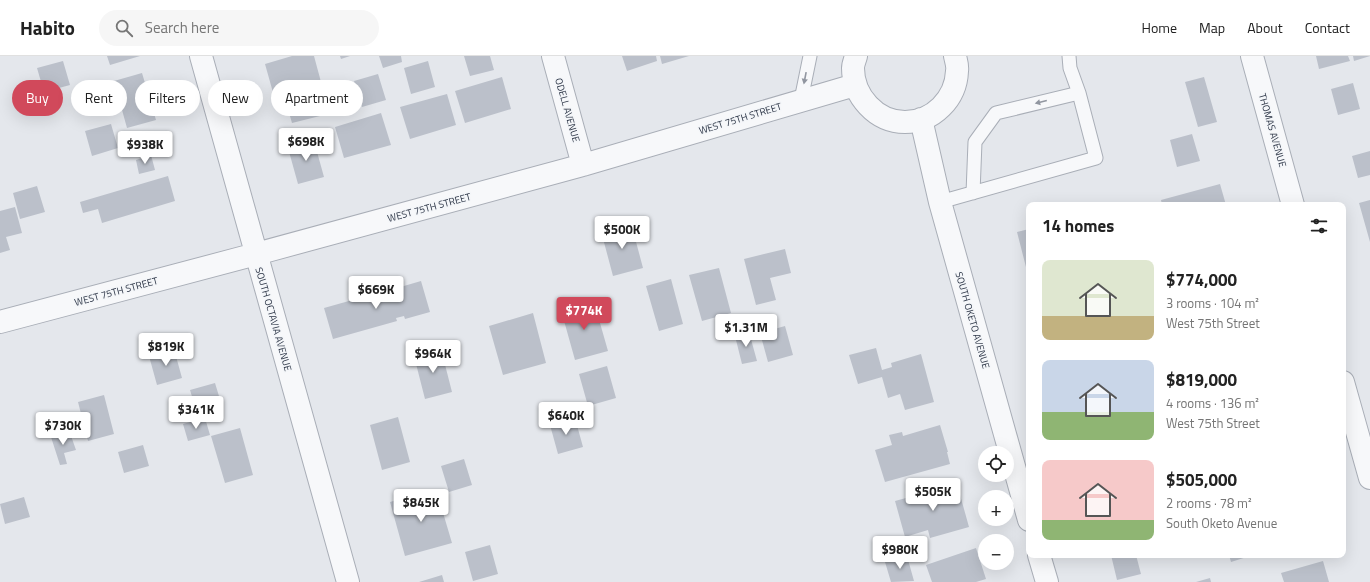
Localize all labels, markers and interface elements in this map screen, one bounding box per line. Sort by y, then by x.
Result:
search box [99,10,379,46]
text: Habito [20,13,75,42]
text: Search here [145,16,219,39]
icon: search [113,17,135,39]
text: Home [1142,17,1177,38]
text: Map [1199,17,1225,38]
text: About [1247,17,1283,38]
text: Contact [1305,17,1350,38]
one-way arrow [802,72,808,84]
street label: ODELL AVENUE [551,76,584,144]
chip: Buy [12,80,63,116]
chip: Rent [71,80,127,116]
chip: Filters [135,80,200,116]
chip: New [208,80,263,116]
chip: Apartment [271,80,363,116]
street label: THOMAS AVENUE [1255,91,1290,169]
street label: WEST 75TH STREET [697,99,784,138]
one-way arrow [1035,99,1047,105]
pin: $698K [278,128,334,162]
pin: $938K [117,131,173,165]
text: $698K [288,131,324,151]
text: $938K [127,134,163,154]
street label: WEST 75TH STREET [386,189,473,226]
text: 14 homes [1042,213,1114,239]
icon: filters [1308,215,1330,237]
pin: $500K [594,216,650,250]
text: $500K [604,219,640,239]
street label: SOUTH OCTAVIA AVENUE [252,265,296,373]
text: $774,000 [1166,267,1237,293]
street label: SOUTH OKETO AVENUE [952,270,994,371]
street label: WEST 75TH STREET [73,273,160,310]
pin: $669K [348,276,404,310]
icon: home [1074,276,1122,324]
text: $669K [358,279,394,299]
text: 3 rooms · 104 m² [1166,293,1259,313]
pin: $774K [556,297,612,331]
text: $774K [566,300,602,320]
text: West 75th Street [1166,313,1260,333]
pin: $1.31M [713,314,779,348]
text: $1.31M [724,317,768,337]
pin: $819K [138,333,194,367]
text: $819K [148,336,184,356]
pin: $964K [405,340,461,374]
text: $964K [415,343,451,363]
text: $819,000 [1166,367,1237,393]
icon: home [1074,376,1122,424]
text: 4 rooms · 136 m² [1166,393,1259,413]
pin: $341K [168,396,224,430]
text: $341K [178,399,214,419]
pin: $640K [538,402,594,436]
text: $640K [548,405,584,425]
pin: $730K [35,412,91,446]
text: West 75th Street [1166,413,1260,433]
text: $730K [45,415,81,435]
map controls [978,446,1014,570]
button: locate [978,446,1014,482]
text: $505,000 [1166,467,1237,493]
icon: home [1074,476,1122,524]
pin: $505K [905,478,961,512]
text: $505K [915,481,951,501]
pin: $845K [393,489,449,523]
button: + [978,490,1014,526]
text: $845K [403,492,439,512]
text: 2 rooms · 78 m² [1166,493,1252,513]
text: South Oketo Avenue [1166,513,1277,533]
button: − [978,534,1014,570]
pin: $980K [872,536,928,570]
text: $980K [882,539,918,559]

